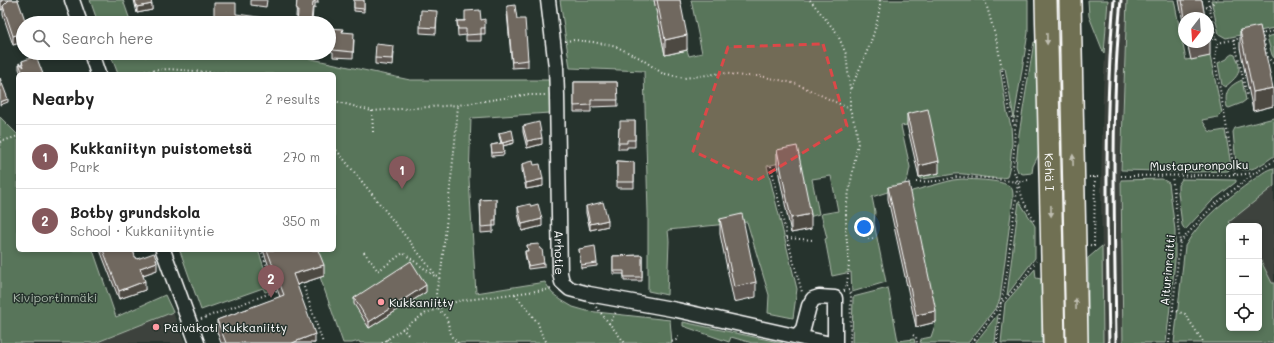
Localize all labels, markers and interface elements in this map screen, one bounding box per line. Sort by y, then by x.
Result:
north arrow [1178,12,1214,48]
search box [16,16,336,60]
icon: search [30,27,52,49]
text: Search here [62,28,153,48]
one-way arrow [1044,33,1050,46]
text: Nearby [32,87,94,109]
text: 2 results [265,90,320,107]
text: Kukkaniityn puistometsä [70,138,252,158]
text: 1 [42,148,48,165]
text: 270 m [283,148,320,165]
street label: Kehä I [1042,153,1058,191]
one-way arrow [1070,153,1076,166]
pin: 1 [389,156,415,189]
street label: Mustapuronpolku [1149,156,1249,174]
text: Park [70,158,99,175]
text: Botby grundskola [70,202,200,222]
one-way arrow [1048,205,1054,218]
text: 2 [41,212,49,229]
text: 350 m [282,212,320,229]
your location [854,217,874,237]
text: School · Kukkaniityntie [70,222,214,239]
map controls [1226,223,1262,331]
button: + [1226,223,1262,259]
street label: Arhotie [551,230,568,275]
street label: Aiturinraitti [1156,234,1178,306]
button: − [1226,259,1262,295]
pin: 2 [258,265,284,298]
park label: Kiviportinmäki [13,289,97,305]
place label: Kukkaniitty [389,294,454,310]
button: locate [1226,295,1262,331]
marker: Kukkaniitty [376,297,386,307]
one-way arrow [1073,297,1079,310]
place label: Päiväkoti Kukkaniitty [164,319,287,335]
marker: Päiväkoti Kukkaniitty [151,322,161,332]

